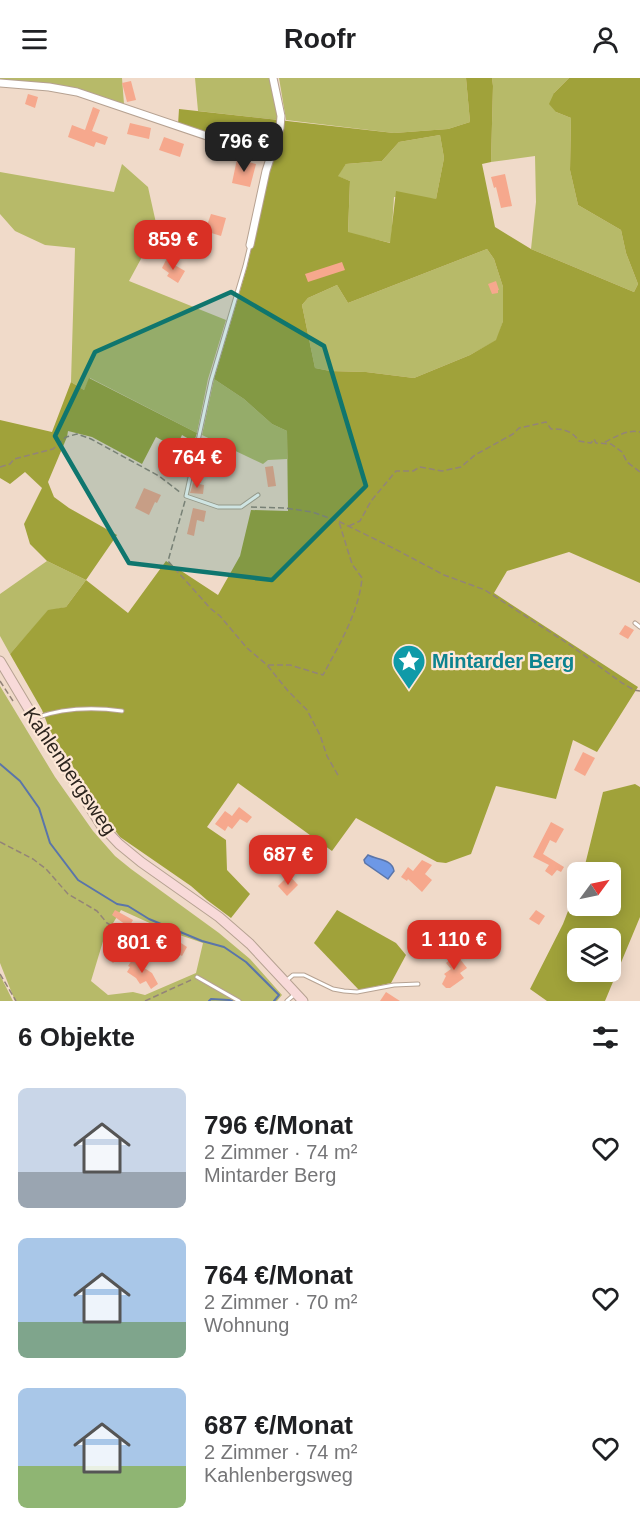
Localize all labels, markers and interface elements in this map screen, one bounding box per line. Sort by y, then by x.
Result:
icon: menu [18,23,51,56]
icon: person [589,23,622,56]
text: Roofr [284,24,356,54]
pin: 796 € [202,122,286,173]
text: 796 € [219,130,269,152]
pin: 859 € [131,220,215,271]
text: 859 € [148,228,198,250]
pin: 764 € [155,438,239,489]
text: 764 € [172,446,222,468]
place icon: Mintarder Berg [391,643,427,690]
place label: Mintarder Berg [432,650,574,672]
street label: Kahlenbergsweg [19,703,121,839]
pin: 687 € [246,835,330,886]
text: 687 € [263,843,313,865]
north arrow [567,862,621,916]
map controls [567,862,621,982]
pin: 1 110 € [399,920,509,971]
pin: 801 € [100,923,184,974]
text: 1 110 € [421,928,487,950]
button: layers [567,928,621,982]
text: 801 € [117,931,167,953]
icon: filters [589,1021,622,1054]
text: 6 Objekte [18,1022,135,1052]
text: 796 €/Monat [204,1110,353,1140]
icon: home [66,1112,138,1184]
icon: heart [589,1132,622,1165]
text: 2 Zimmer · 74 m² [204,1141,357,1163]
text: Mintarder Berg [204,1164,336,1186]
text: 764 €/Monat [204,1260,353,1290]
icon: home [66,1262,138,1334]
icon: heart [589,1282,622,1315]
text: 2 Zimmer · 70 m² [204,1291,357,1313]
text: Wohnung [204,1314,289,1336]
text: 687 €/Monat [204,1410,353,1440]
icon: home [66,1412,138,1484]
icon: heart [589,1432,622,1465]
text: 2 Zimmer · 74 m² [204,1441,357,1463]
text: Kahlenbergsweg [204,1464,353,1486]

